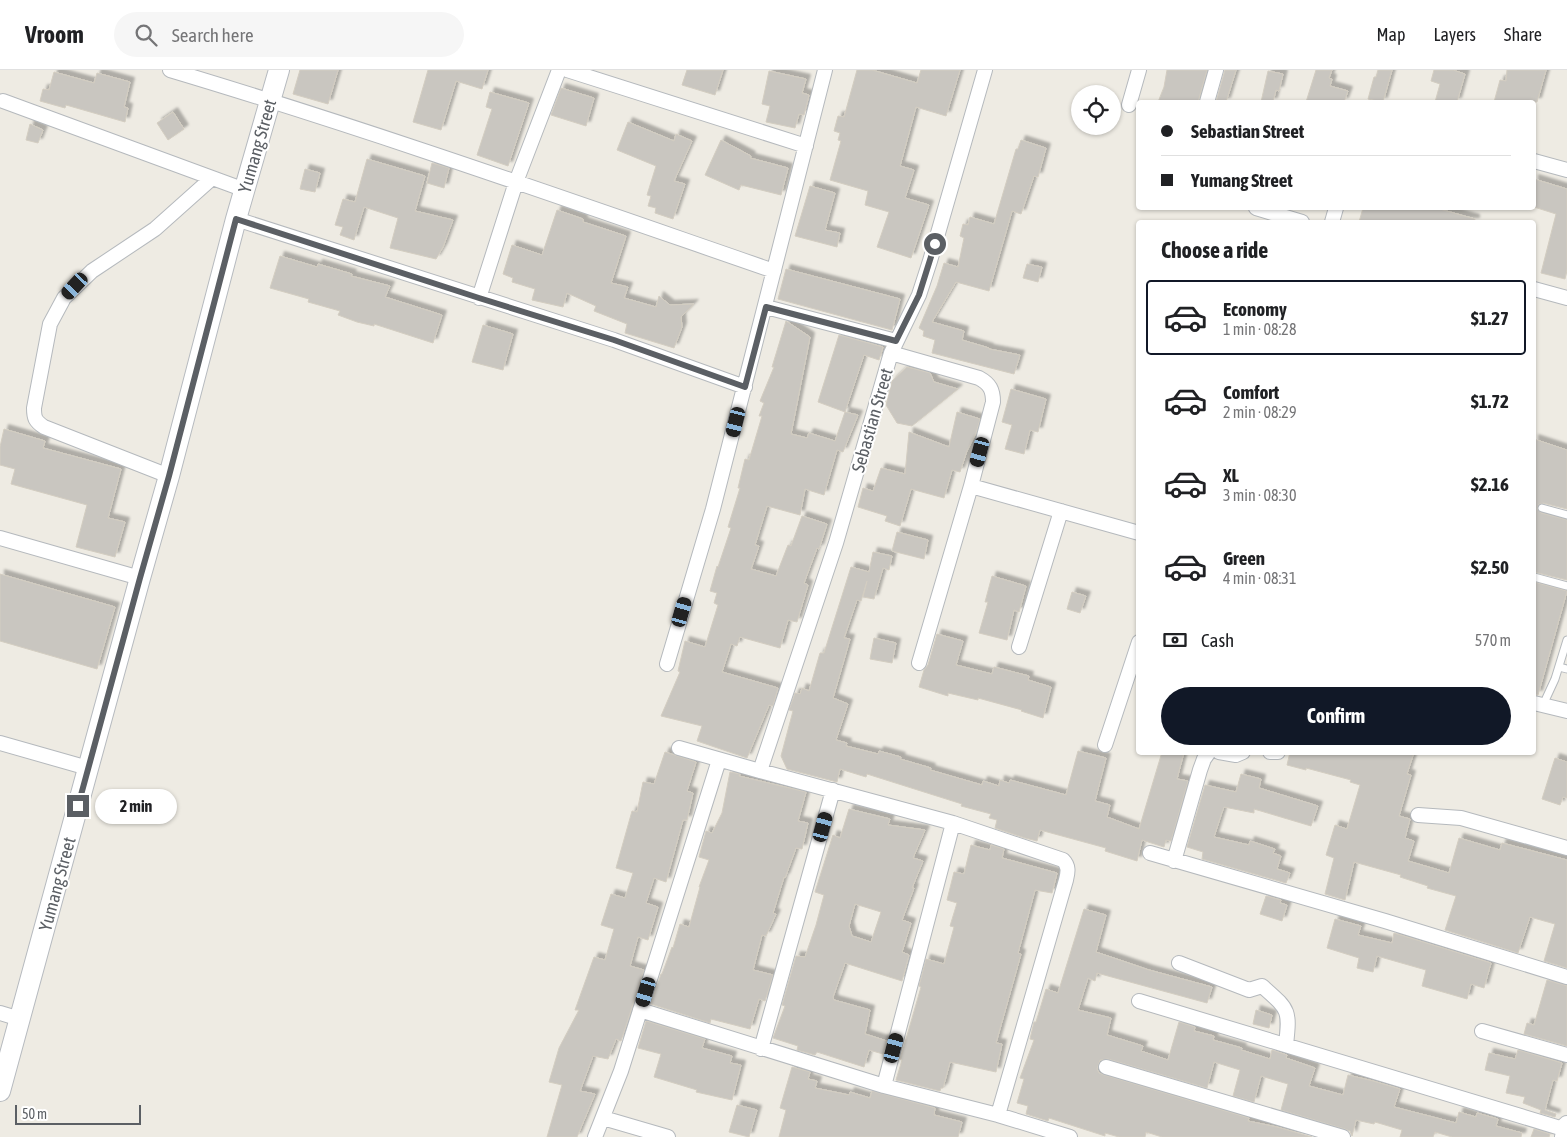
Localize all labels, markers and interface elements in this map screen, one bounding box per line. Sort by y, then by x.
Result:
search box [114,12,464,57]
text: Vroom [25,21,84,48]
icon: search [132,21,160,49]
text: Search here [172,24,254,46]
text: Map [1376,24,1405,45]
text: Layers [1433,24,1476,45]
text: Share [1504,24,1542,45]
map controls [1071,85,1121,135]
button: locate [1071,85,1121,135]
street label: Yumang Street [234,97,280,195]
text: Sebastian Street [1191,120,1304,142]
text: Yumang Street [1191,169,1293,191]
route start [924,233,946,255]
text: Choose a ride [1161,237,1268,263]
car [59,270,90,302]
icon: car [1163,295,1208,340]
text: Economy [1223,298,1287,320]
text: $1.27 [1471,307,1509,329]
text: 1 min · 08:28 [1223,320,1296,338]
street label: Sebastian Street [847,365,897,475]
icon: car [1163,378,1208,423]
text: Comfort [1223,381,1279,403]
text: $1.72 [1471,390,1509,412]
text: 2 min · 08:29 [1223,403,1296,421]
car [725,406,746,438]
car [968,436,991,468]
icon: car [1163,461,1208,506]
text: XL [1223,464,1239,486]
text: $2.16 [1471,473,1509,495]
text: 3 min · 08:30 [1223,486,1296,504]
icon: car [1163,544,1208,589]
text: Green [1223,547,1265,569]
text: $2.50 [1471,556,1509,578]
text: 4 min · 08:31 [1223,569,1296,587]
car [670,596,693,628]
icon: cash [1161,626,1189,654]
text: Cash [1201,629,1234,651]
text: 570 m [1475,631,1511,649]
button: Confirm [1161,687,1511,745]
callout: 2 min [96,788,178,824]
route end [67,795,89,817]
text: 2 min [120,797,152,815]
car [811,811,834,843]
street label: Yumang Street [34,835,80,933]
car [634,975,657,1009]
car [882,1032,905,1064]
scale bar [15,1102,141,1125]
text: 50 m [22,1106,47,1122]

